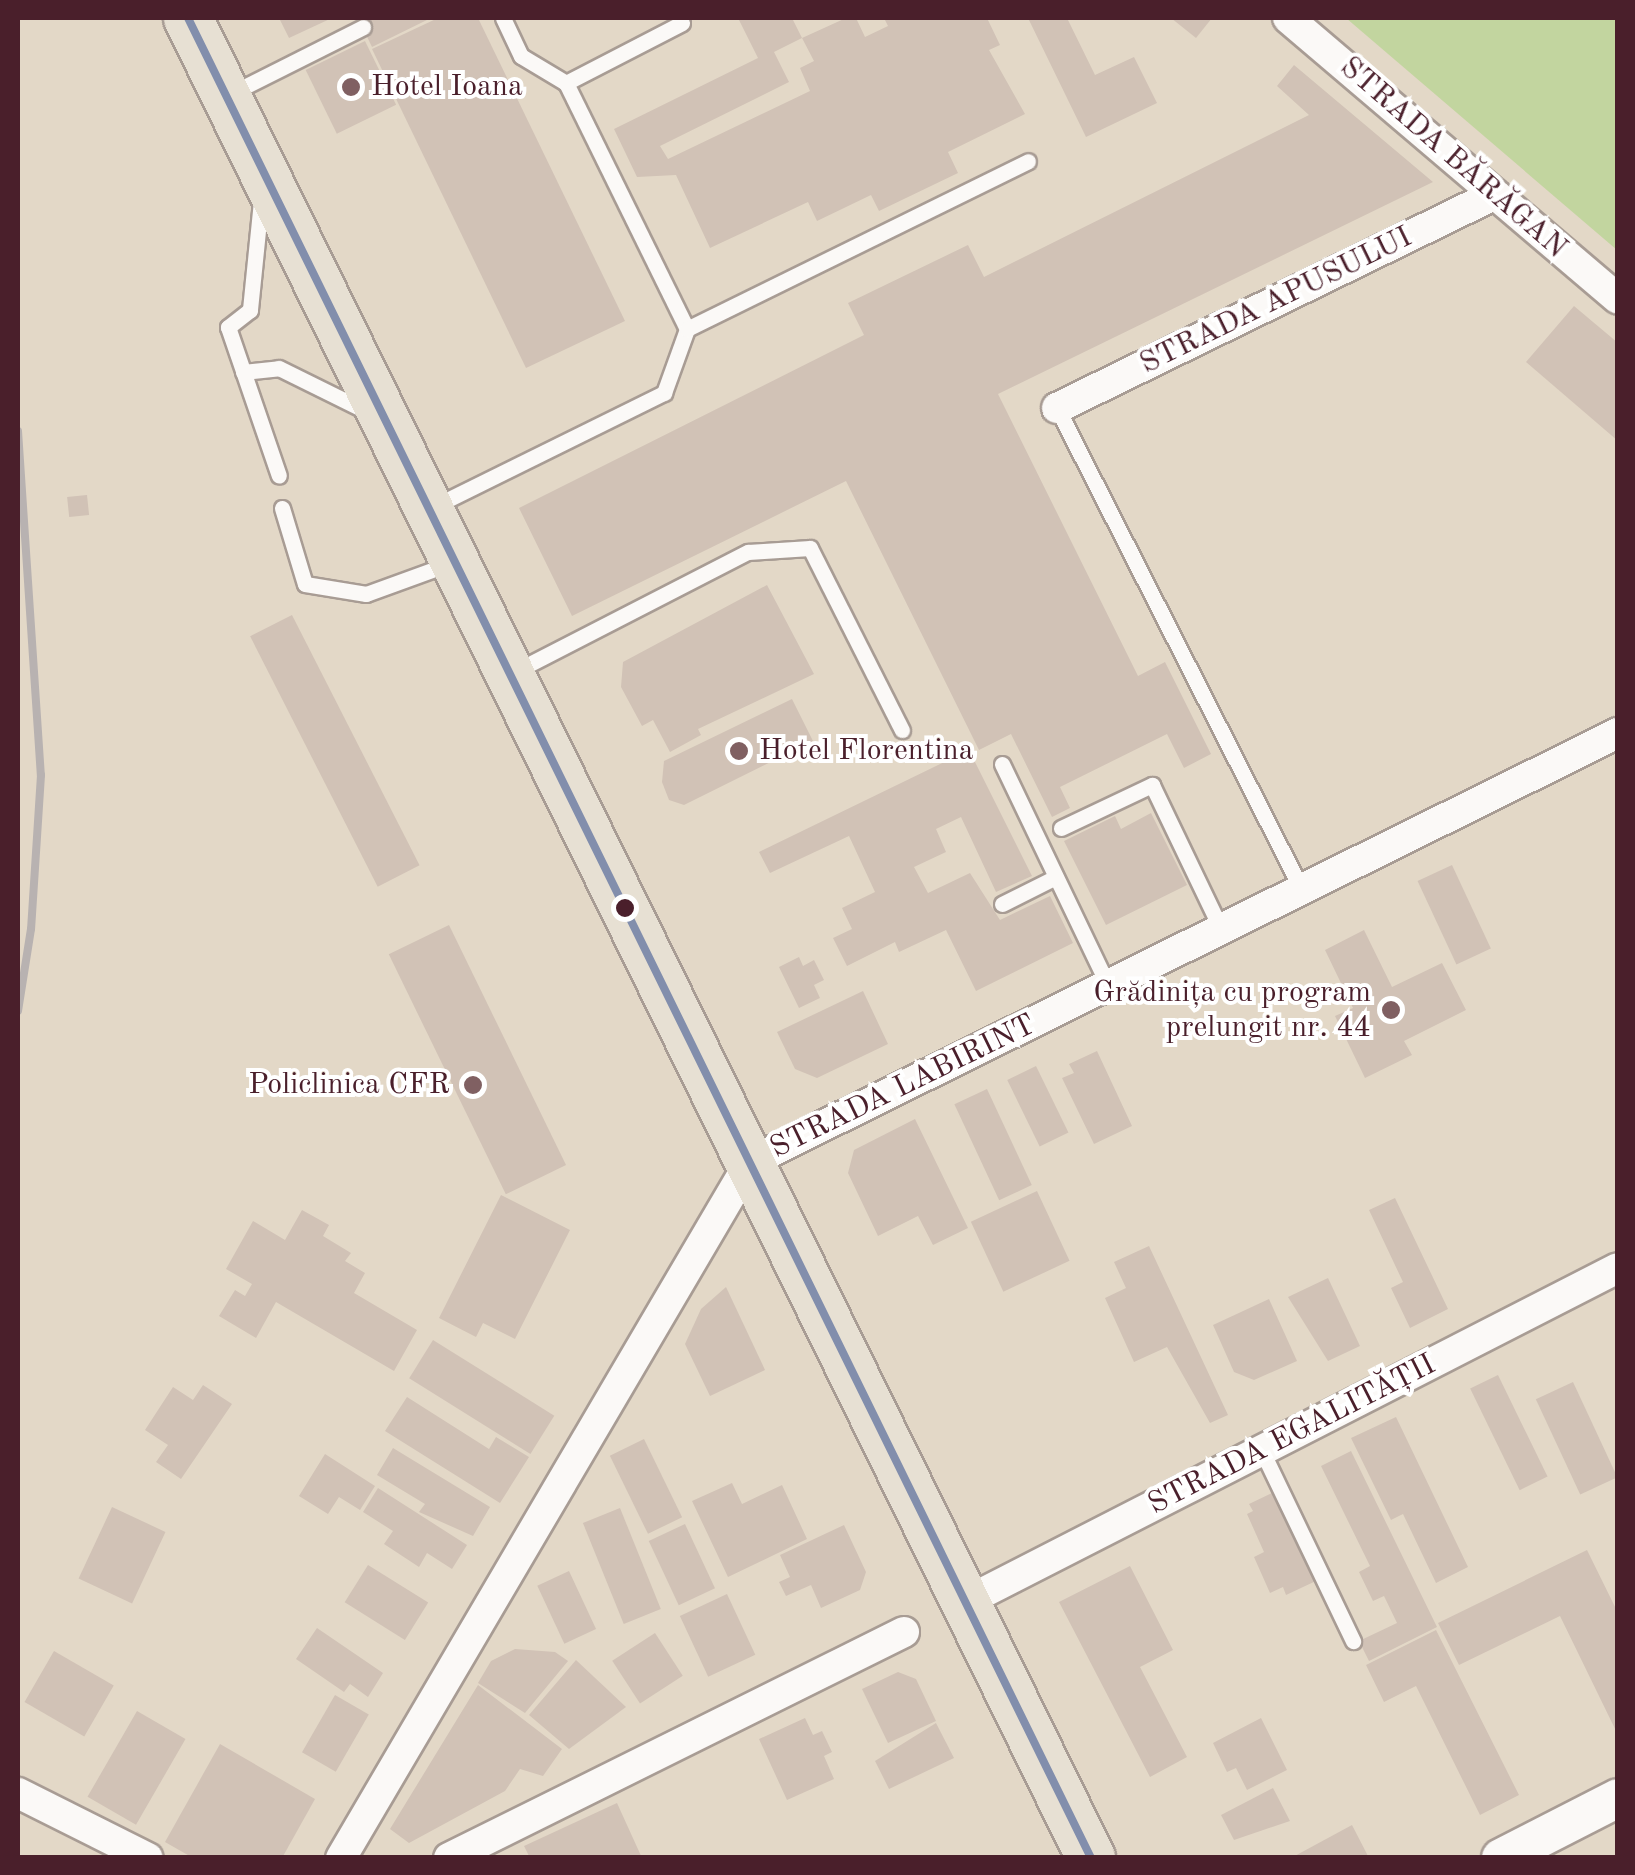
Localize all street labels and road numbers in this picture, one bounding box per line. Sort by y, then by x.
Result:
street label: STRADA BĂRĂGAN [1332,50,1574,266]
street label: STRADA APUSULUI [1134,219,1418,383]
street label: STRADA LABIRINT [765,1007,1041,1167]
street label: STRADA EGALITĂȚII [1142,1347,1442,1523]

